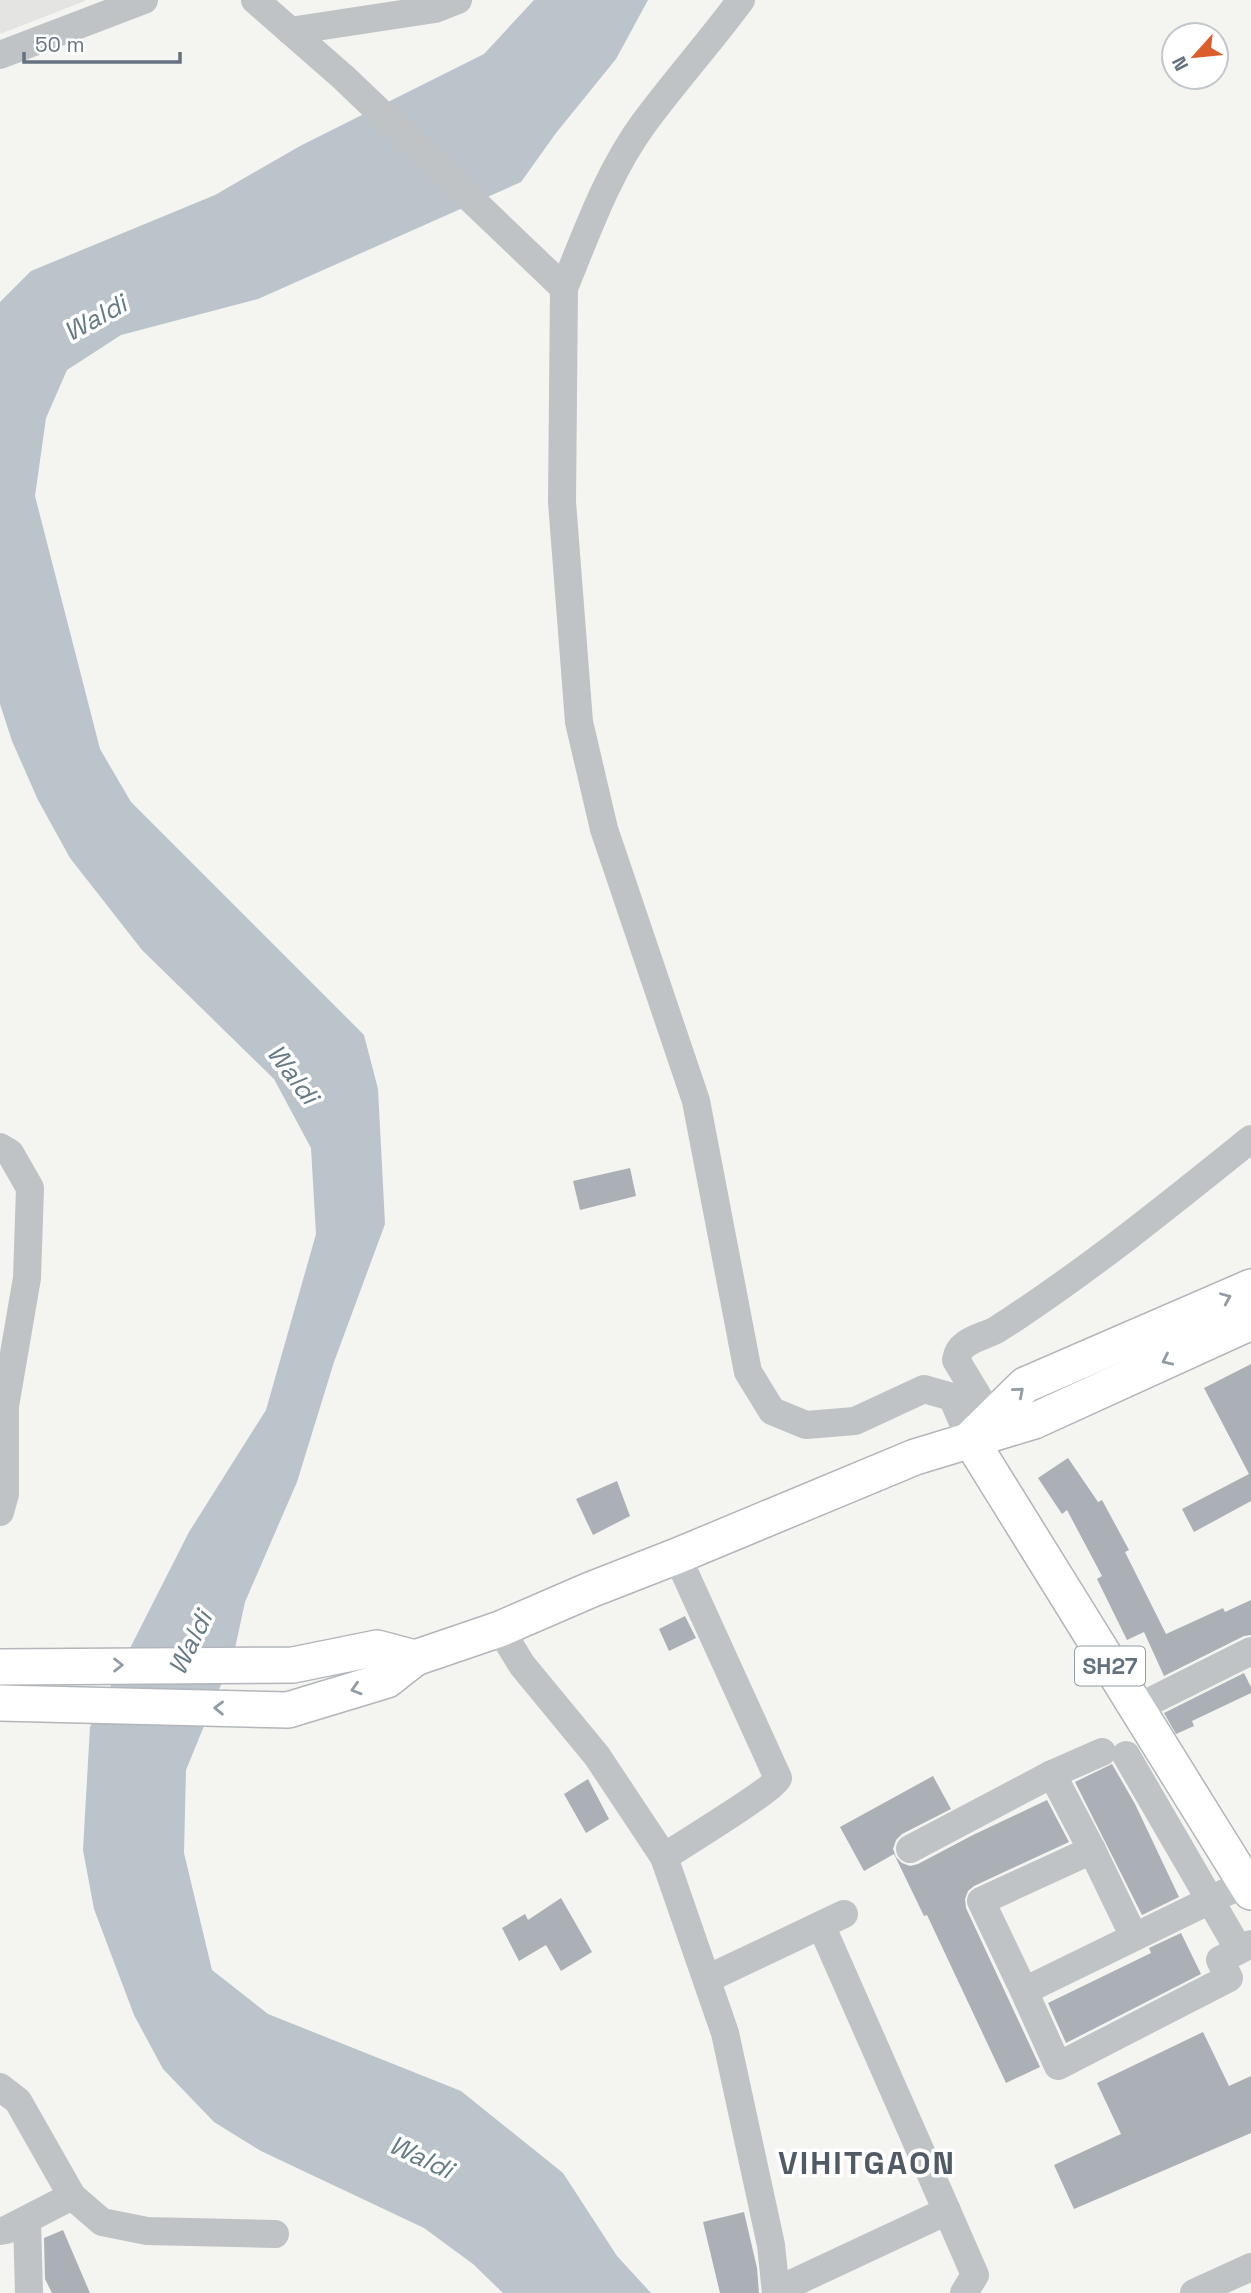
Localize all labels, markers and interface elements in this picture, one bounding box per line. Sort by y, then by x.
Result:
scale bar [24,21,180,65]
north arrow [1160,21,1230,91]
text: 50 m [35,31,85,58]
text: N [1166,52,1194,75]
water label: Waldi [57,286,135,349]
water label: Waldi [259,1037,328,1113]
one-way arrow [1218,1292,1231,1306]
one-way arrow [1161,1352,1174,1366]
one-way arrow [1011,1388,1024,1400]
water label: Waldi [160,1603,221,1681]
road number: SH27 [1075,1646,1145,1686]
one-way arrow [113,1657,124,1673]
one-way arrow [350,1681,362,1696]
one-way arrow [214,1700,224,1716]
water label: Waldi [383,2127,461,2188]
district label: VIHITGAON [778,2143,956,2183]

